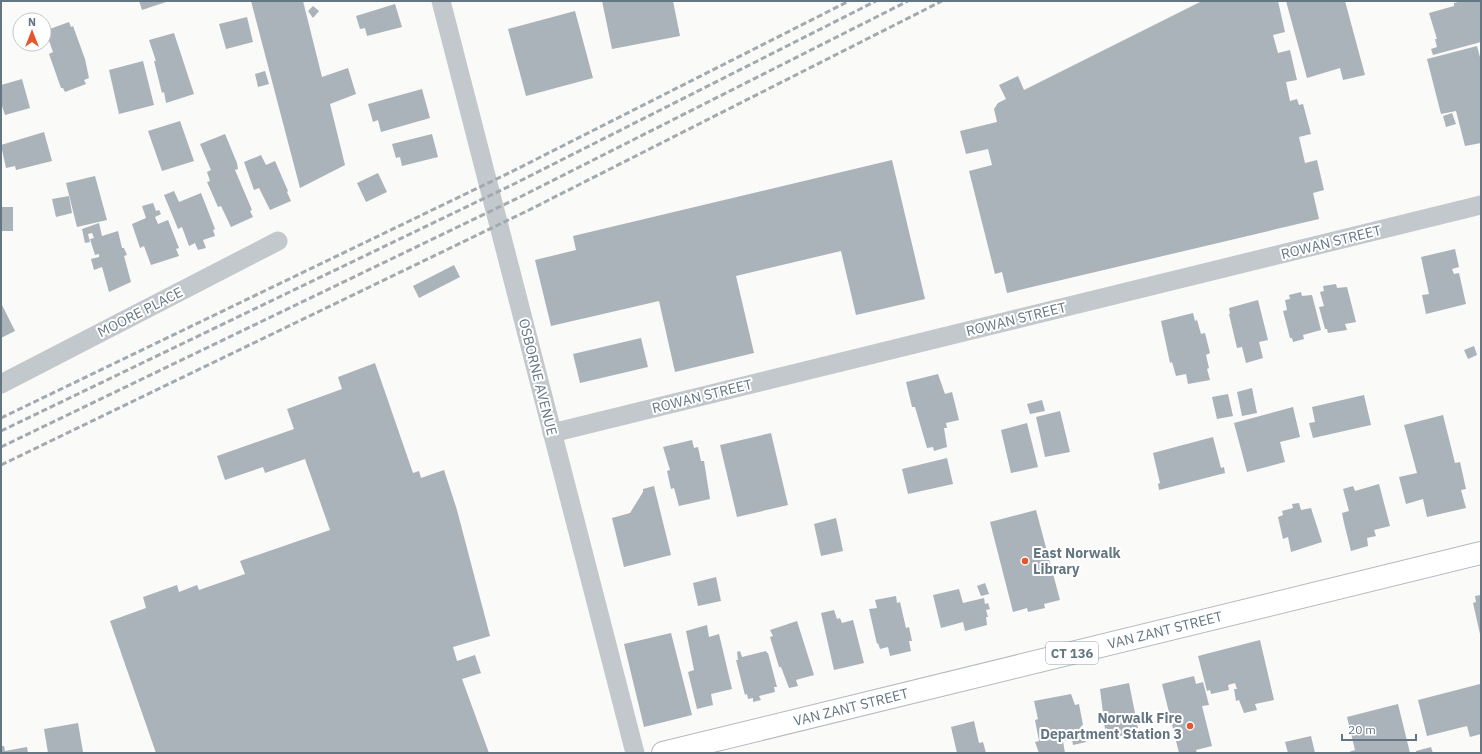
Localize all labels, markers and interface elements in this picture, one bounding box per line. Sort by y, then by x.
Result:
north arrow [12,12,52,52]
text: N [28,15,36,29]
street label: ROWAN STREET [1279,221,1383,263]
street label: MOORE PLACE [94,283,186,341]
street label: ROWAN STREET [964,298,1068,340]
street label: OSBORNE AVENUE [515,317,561,437]
street label: ROWAN STREET [650,375,754,417]
place label: East Norwalk Library [1033,544,1122,578]
marker: East Norwalk Library [1020,556,1030,566]
street label: VAN ZANT STREET [1106,607,1224,653]
road number: CT 136 [1046,642,1098,664]
street label: VAN ZANT STREET [792,684,910,730]
place label: Norwalk Fire Department Station 3 [1040,709,1182,743]
scale bar [1342,716,1416,742]
marker: Norwalk Fire Department Station 3 [1185,721,1195,731]
text: 20 m [1348,722,1376,737]

